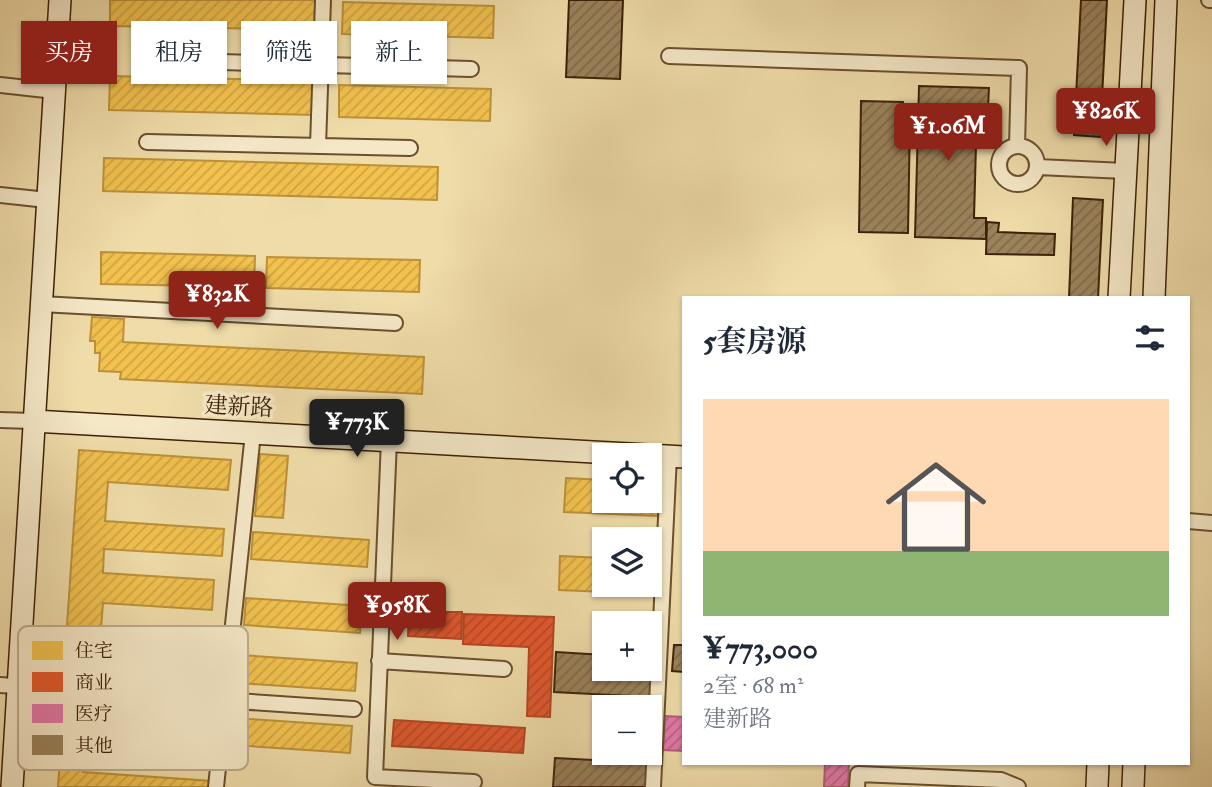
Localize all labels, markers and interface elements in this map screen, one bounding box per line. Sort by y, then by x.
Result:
chip: 买房 [21,21,117,84]
chip: 租房 [131,21,227,84]
chip: 筛选 [241,21,337,84]
chip: 新上 [351,21,447,84]
pin: ¥826K [1057,88,1155,148]
text: ¥826K [1072,96,1140,125]
pin: ¥1.06M [891,104,1005,163]
text: ¥1.06M [910,111,986,140]
pin: ¥832K [168,272,266,331]
text: ¥832K [185,279,249,308]
icon: filters [1131,319,1169,357]
text: 5套房源 [703,323,806,360]
street label: 建新路 [204,390,274,423]
pin: ¥773K [308,400,406,459]
text: ¥773K [325,407,389,436]
map controls [592,443,662,765]
button: locate [592,443,662,513]
icon: home [873,444,999,570]
button: layers [592,527,662,597]
pin: ¥958K [348,582,446,642]
text: ¥958K [364,590,430,619]
button: + [592,611,662,681]
legend [18,626,248,770]
text: ¥773,000 [703,630,818,667]
text: 住宅 [75,639,113,663]
text: 商业 [75,671,113,695]
text: 2室 · 68 m² [703,671,803,700]
button: − [592,695,662,765]
text: 医疗 [75,702,113,726]
text: 建新路 [703,704,772,733]
text: 其他 [75,734,113,758]

